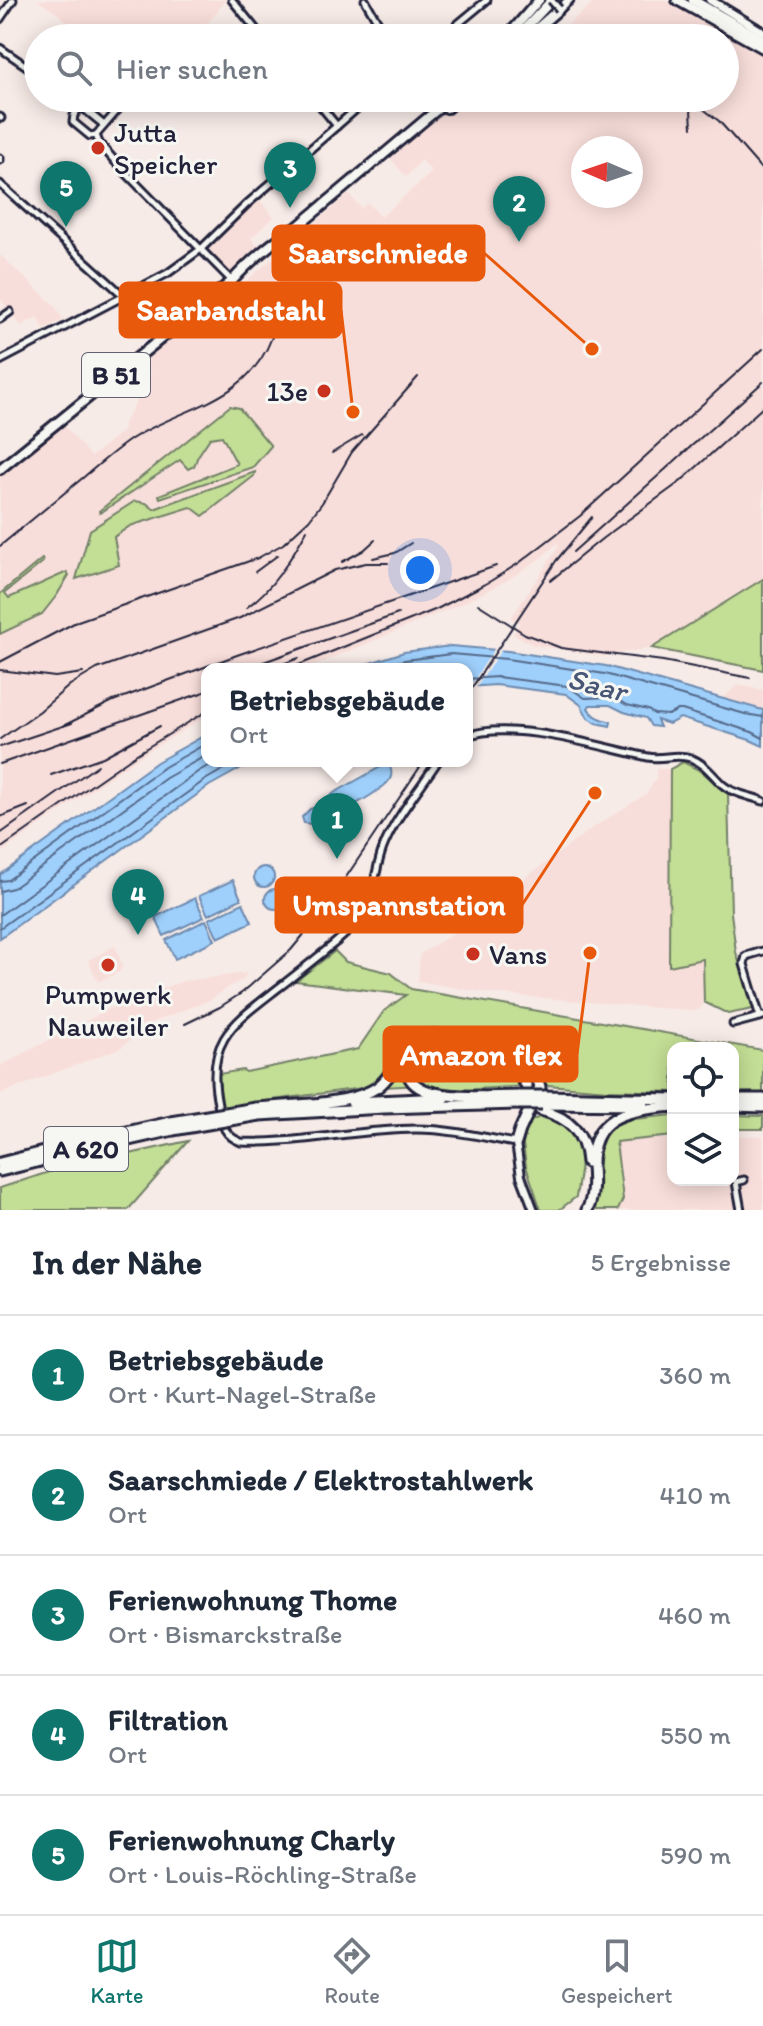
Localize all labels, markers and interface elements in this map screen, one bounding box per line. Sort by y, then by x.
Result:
search box [24,24,739,112]
icon: search [52,46,96,90]
text: Hier suchen [116,50,268,87]
place label: Jutta Speicher [114,115,217,181]
north arrow [571,136,643,208]
marker: Jutta Speicher [89,139,107,157]
pin: 3 [264,142,316,208]
pin: 5 [40,161,92,227]
pin: 2 [493,176,545,242]
callout: Saarschmiede [273,226,484,280]
text: Saarschmiede [288,234,468,271]
callout: Saarbandstahl [120,283,341,337]
text: Saarbandstahl [137,291,326,328]
road number: B 51 [82,353,150,397]
place label: 13e [266,374,308,408]
marker: 13e [315,382,333,400]
your location [400,550,440,590]
water label: Saar [564,659,633,710]
popup [201,663,473,767]
text: Betriebsgebäude [229,681,445,718]
text: Ort [229,718,268,750]
pin: 1 [311,793,363,859]
pin: 4 [112,869,164,935]
callout: Umspannstation [276,878,522,932]
text: Umspannstation [292,886,506,923]
place label: Vans [489,937,547,971]
marker: Vans [464,945,482,963]
marker: Pumpwerk Nauweiler [99,956,117,974]
place label: Pumpwerk Nauweiler [45,977,171,1043]
callout: Amazon flex [384,1027,577,1081]
text: Amazon flex [399,1036,563,1073]
map controls [667,1042,739,1186]
button: locate [667,1042,739,1114]
button: layers [667,1114,739,1186]
road number: A 620 [44,1127,128,1171]
text: In der Nähe [32,1242,202,1283]
text: 5 Ergebnisse [591,1246,731,1278]
text: Betriebsgebäude [108,1341,324,1378]
text: 1 [52,1359,64,1391]
text: 360 m [659,1359,731,1391]
text: Ort · Kurt-Nagel-Straße [108,1378,376,1410]
text: Saarschmiede / Elektrostahlwerk [108,1461,533,1498]
text: 2 [51,1479,65,1511]
text: 410 m [660,1479,731,1511]
text: Ort [108,1498,147,1530]
text: Ferienwohnung Thome [108,1581,397,1618]
text: 3 [51,1599,65,1631]
text: 460 m [658,1599,731,1631]
text: Ort · Bismarckstraße [108,1618,342,1650]
text: Filtration [108,1701,228,1738]
text: 4 [50,1719,66,1751]
text: 550 m [660,1719,731,1751]
text: Ort [108,1738,147,1770]
text: Ferienwohnung Charly [108,1821,395,1858]
text: 5 [51,1839,65,1871]
text: 590 m [660,1839,731,1871]
text: Ort · Louis-Röchling-Straße [108,1858,417,1890]
tab: Karte [91,1934,143,2009]
tab: Route [325,1934,380,2009]
tab: Gespeichert [561,1934,672,2009]

